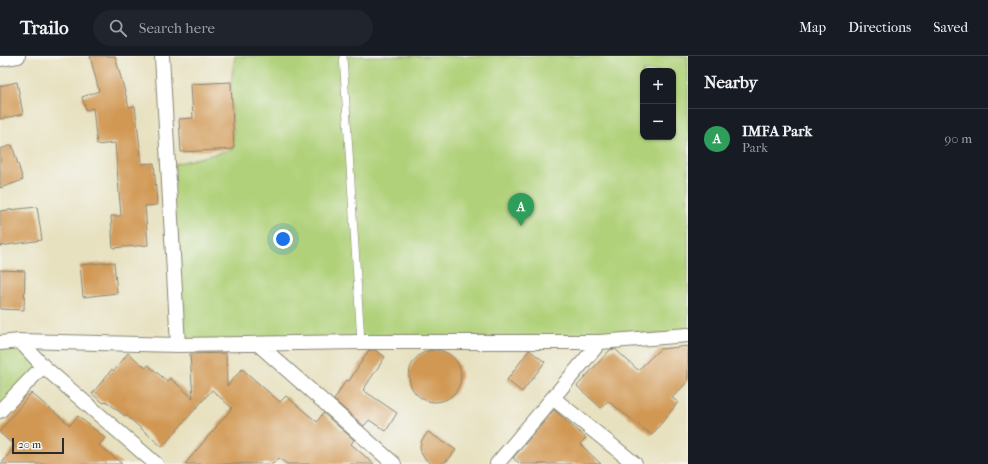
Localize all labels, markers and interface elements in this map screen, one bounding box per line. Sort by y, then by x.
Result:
search box [93,10,373,46]
text: Trailo [20,17,69,39]
icon: search [107,17,129,39]
text: Search here [139,19,215,37]
text: Map [799,19,826,36]
text: Directions [848,19,911,36]
text: Saved [933,19,968,36]
map controls [640,68,676,140]
button: + [640,68,676,104]
text: Nearby [704,72,758,92]
button: − [640,104,676,140]
text: IMFA Park [742,122,812,140]
text: A [713,131,721,146]
text: 90 m [944,131,972,146]
text: Park [742,140,768,155]
pin: A [508,193,534,226]
your location [273,229,293,249]
scale bar [12,436,64,455]
text: 20 m [18,438,41,451]

